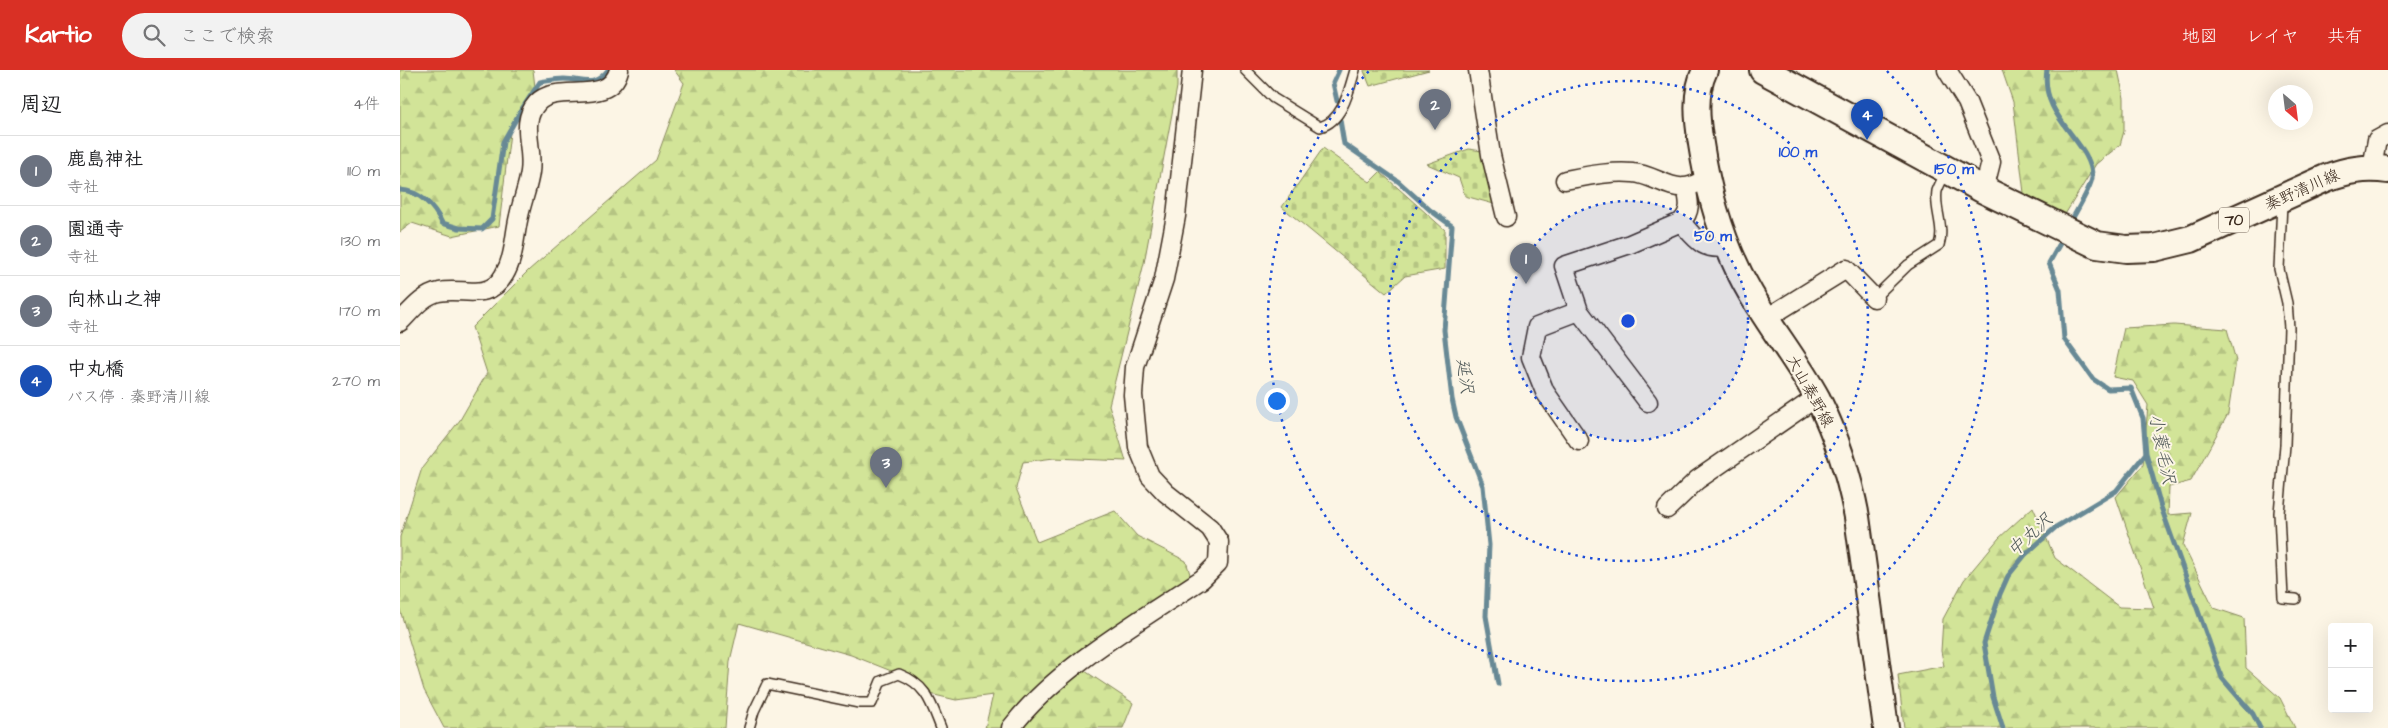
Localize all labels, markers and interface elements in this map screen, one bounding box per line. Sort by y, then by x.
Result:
search box [122,13,472,58]
text: Kartio [25,18,92,52]
icon: search [140,21,168,49]
text: ここで検索 [180,23,275,50]
text: 地図 [2182,24,2218,49]
text: レイヤ [2246,24,2299,49]
text: 共有 [2327,24,2363,49]
north arrow [2268,85,2313,130]
pin: 2 [1419,89,1451,130]
text: 周辺 [20,90,62,119]
text: 4件 [353,93,380,115]
pin: 4 [1851,99,1883,140]
text: 100 m [1779,142,1818,163]
text: 鹿島神社 [67,146,143,173]
text: 150 m [1934,159,1974,180]
text: 1 [35,160,37,182]
text: 110 m [347,160,380,182]
street label: 秦野清川線 [2261,164,2343,216]
text: 寺社 [67,176,99,198]
road number: 70 [2219,208,2249,232]
text: 園通寺 [67,216,124,243]
text: 50 m [1694,226,1732,247]
text: 2 [31,230,41,252]
text: 130 m [341,230,380,252]
pin: 1 [1510,243,1542,284]
text: 寺社 [67,246,99,268]
text: 向林山之神 [67,286,162,313]
text: 3 [32,300,40,322]
text: 170 m [339,300,380,322]
centre of rings [1619,312,1637,330]
text: 寺社 [67,316,99,338]
street label: 大山秦野線 [1781,351,1839,431]
text: 中丸橋 [67,356,124,383]
water label: 延沢 [1450,356,1480,397]
text: 4 [31,370,41,392]
text: 270 m [332,370,380,392]
text: バス停 · 秦野清川線 [67,386,210,408]
your location [1264,388,1290,414]
water label: 小蓑毛沢 [2142,411,2182,488]
pin: 3 [870,447,902,488]
water label: 中丸沢 [2002,507,2059,563]
map controls [2328,623,2373,713]
button: + [2328,623,2373,668]
button: − [2328,668,2373,713]

